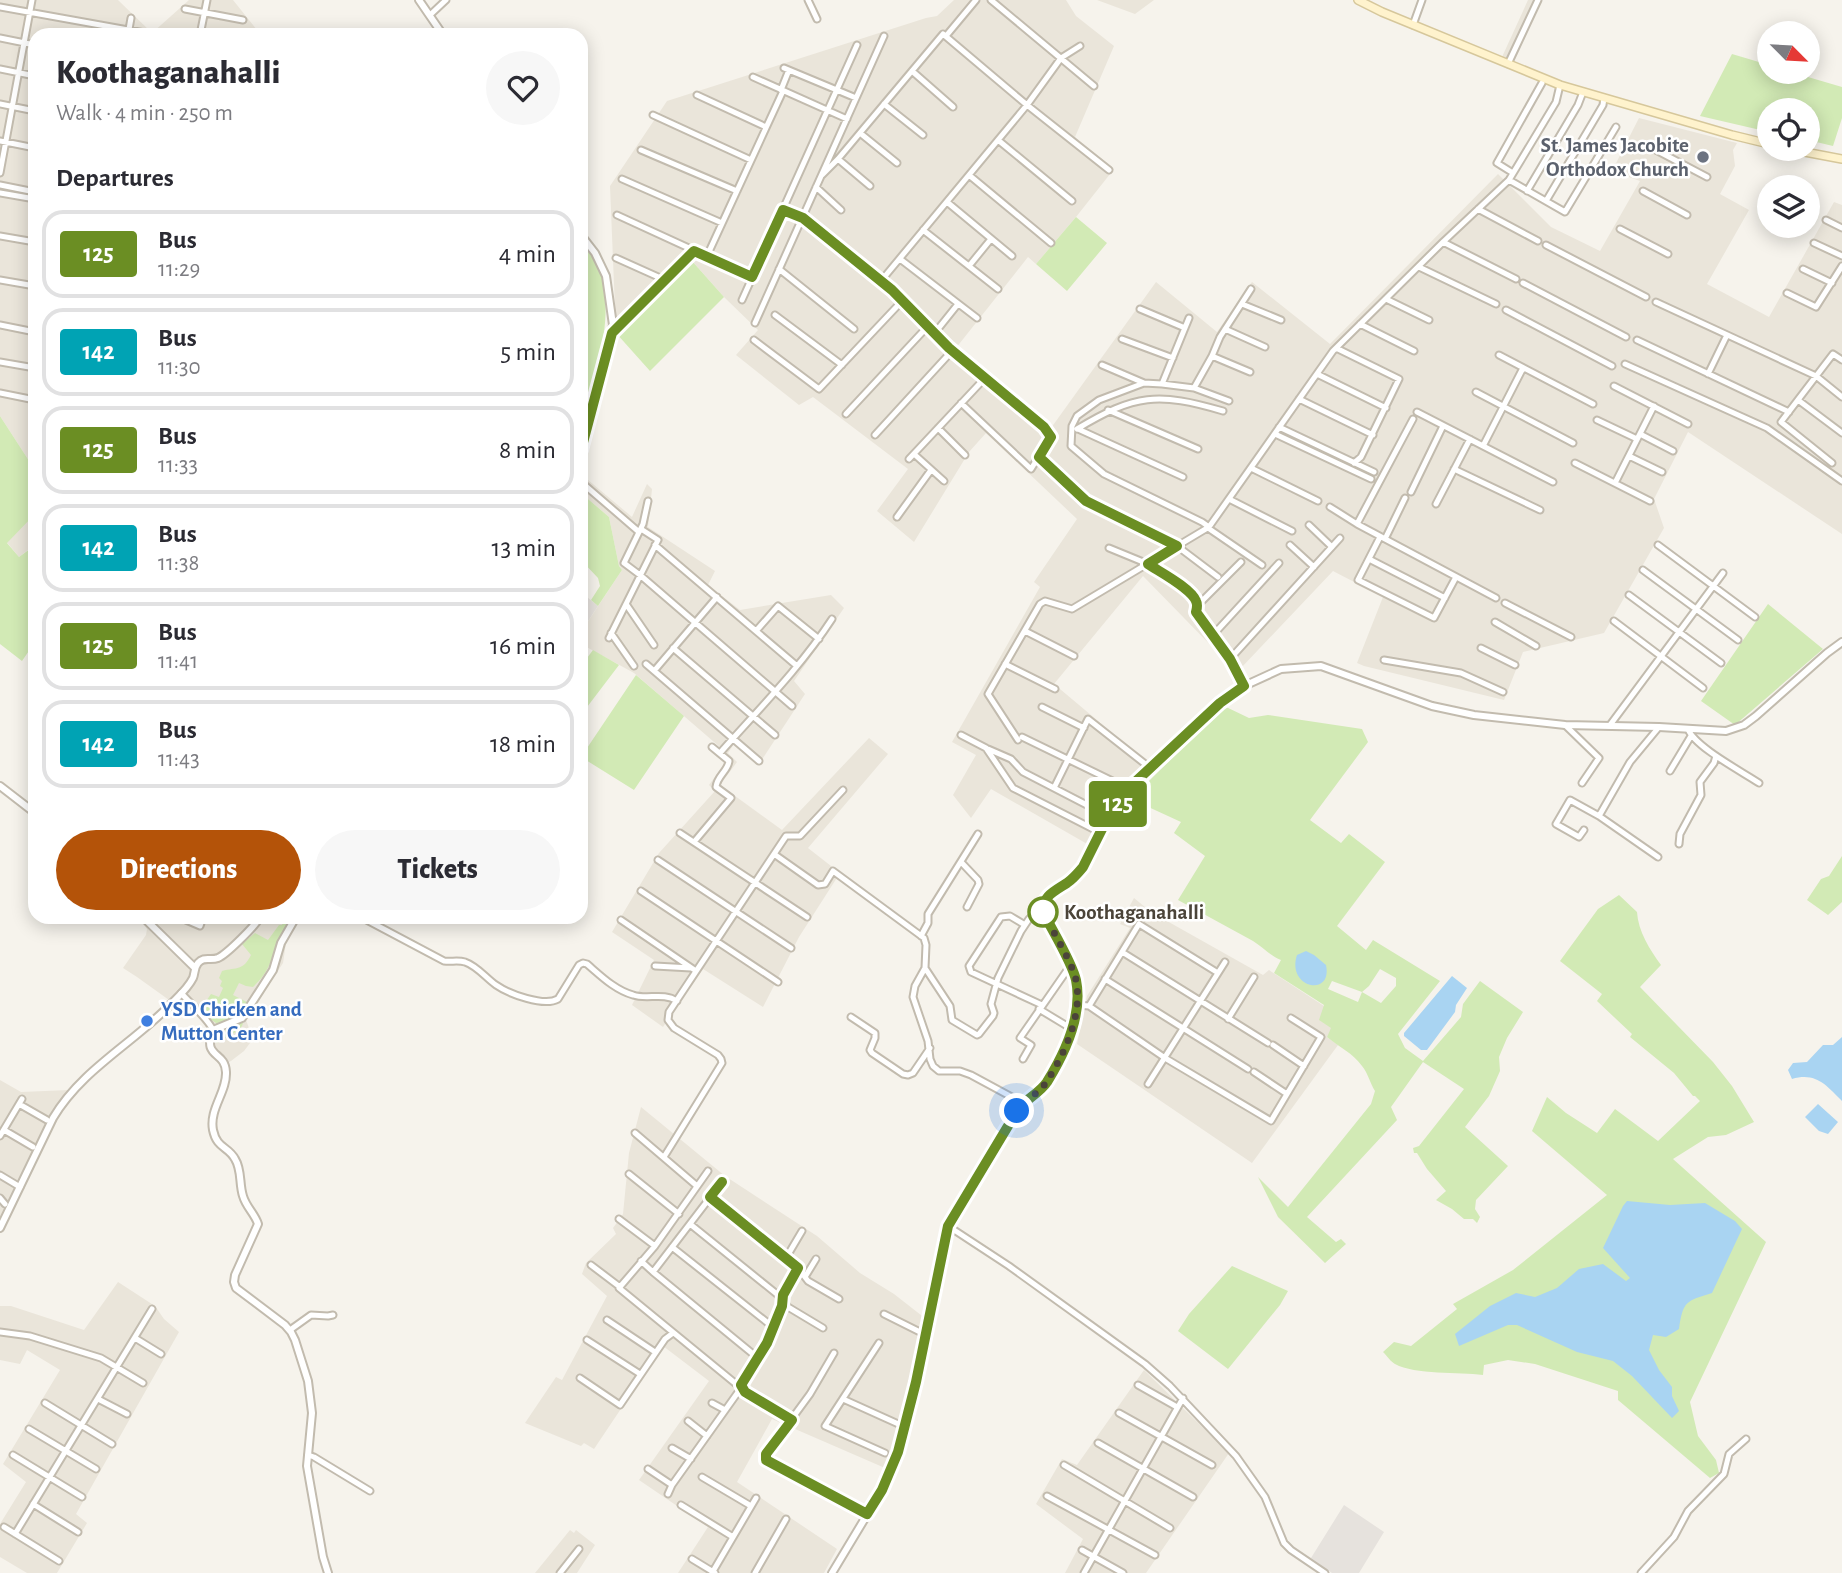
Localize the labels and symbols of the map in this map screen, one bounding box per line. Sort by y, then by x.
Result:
north arrow [1757,21,1820,84]
place label: St. James Jacobite Orthodox Church [1540,135,1689,180]
marker: St. James Jacobite Orthodox Church [1695,149,1711,165]
line badge: 125 [1078,781,1158,827]
marker: Koothaganahalli [1028,897,1058,927]
place label: Koothaganahalli [1064,902,1204,923]
place label: YSD Chicken and Mutton Center [161,999,302,1044]
marker: YSD Chicken and Mutton Center [139,1013,155,1029]
your location [999,1093,1034,1128]

